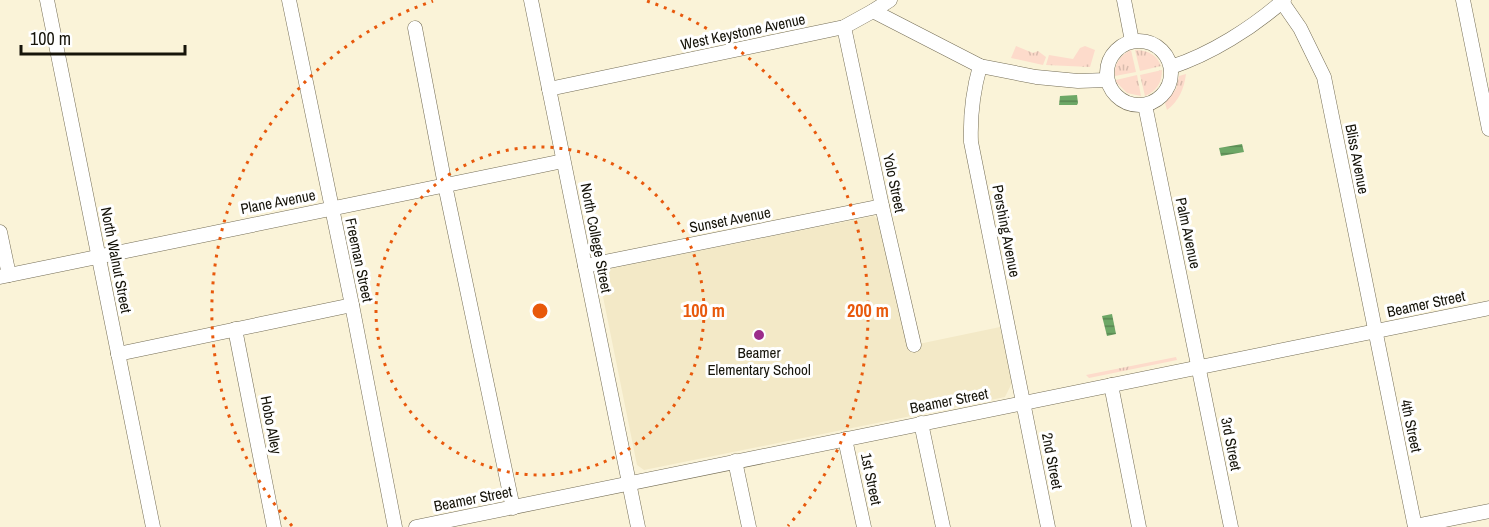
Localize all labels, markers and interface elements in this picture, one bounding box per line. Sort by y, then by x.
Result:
street label: West Keystone Avenue [679,8,807,55]
scale bar [21,18,184,56]
text: 100 m [30,26,71,51]
street label: Bliss Avenue [1340,122,1375,196]
street label: Yolo Street [878,151,911,215]
street label: North College Street [576,181,618,295]
street label: Pershing Avenue [987,183,1026,279]
street label: Plane Avenue [239,184,317,219]
street label: Palm Avenue [1171,195,1206,271]
street label: Sunset Avenue [687,201,773,238]
street label: North Walnut Street [96,205,137,315]
street label: Freeman Street [340,216,379,304]
street label: Beamer Street [1385,285,1467,322]
text: 100 m [683,298,725,323]
text: 200 m [847,298,889,323]
centre of rings [530,301,550,321]
marker: Beamer Elementary School [752,328,766,342]
place label: Beamer Elementary School [707,342,811,380]
street label: Beamer Street [908,383,990,418]
street label: Hobo Alley [256,394,288,457]
street label: 4th Street [1396,398,1427,455]
street label: 3rd Street [1216,415,1247,473]
street label: 2nd Street [1037,431,1068,491]
street label: 1st Street [856,451,887,507]
street label: Beamer Street [432,481,514,516]

